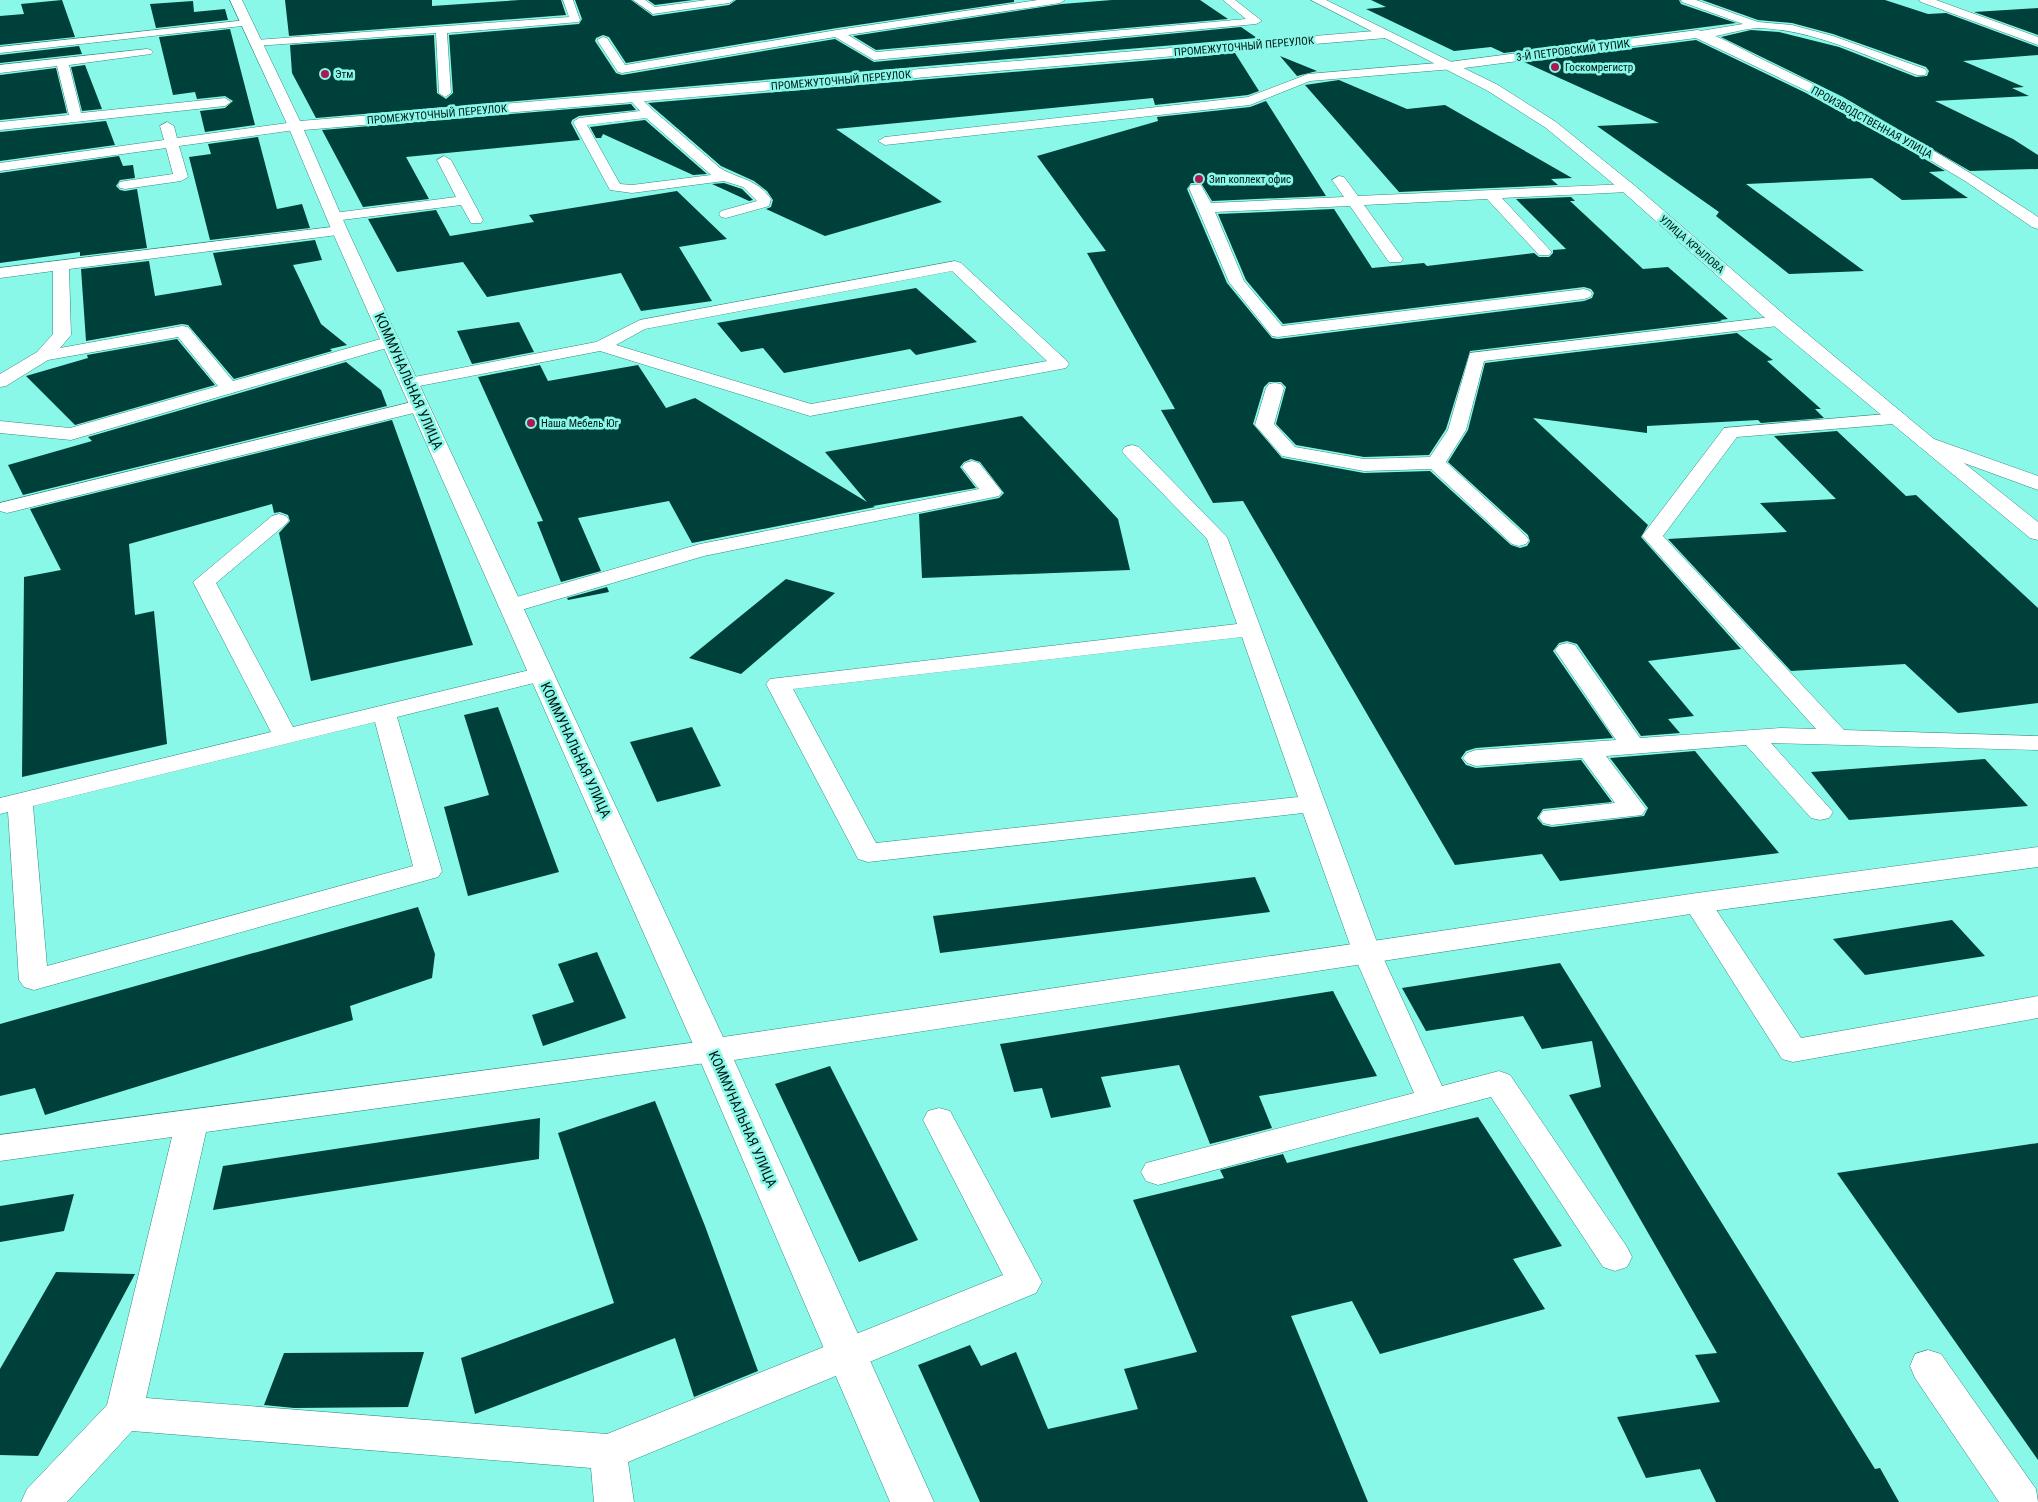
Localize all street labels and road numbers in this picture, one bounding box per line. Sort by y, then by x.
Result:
street label: ПРОМЕЖУТОЧНЫЙ ПЕРЕУЛОК [1173,34,1315,59]
street label: 3-Й ПЕТРОВСКИЙ ТУПИК [1516,37,1631,64]
street label: ПРОМЕЖУТОЧНЫЙ ПЕРЕУЛОК [770,68,912,93]
street label: ПРОИЗВОДСТВЕННАЯ УЛИЦА [1809,84,1935,162]
street label: ПРОМЕЖУТОЧНЫЙ ПЕРЕУЛОК [366,102,508,127]
street label: УЛИЦА КРЫЛОВА [1657,213,1727,277]
street label: КОММУНАЛЬНАЯ УЛИЦА [372,310,446,452]
street label: КОММУНАЛЬНАЯ УЛИЦА [537,680,615,820]
street label: КОММУНАЛЬНАЯ УЛИЦА [706,1048,780,1190]

